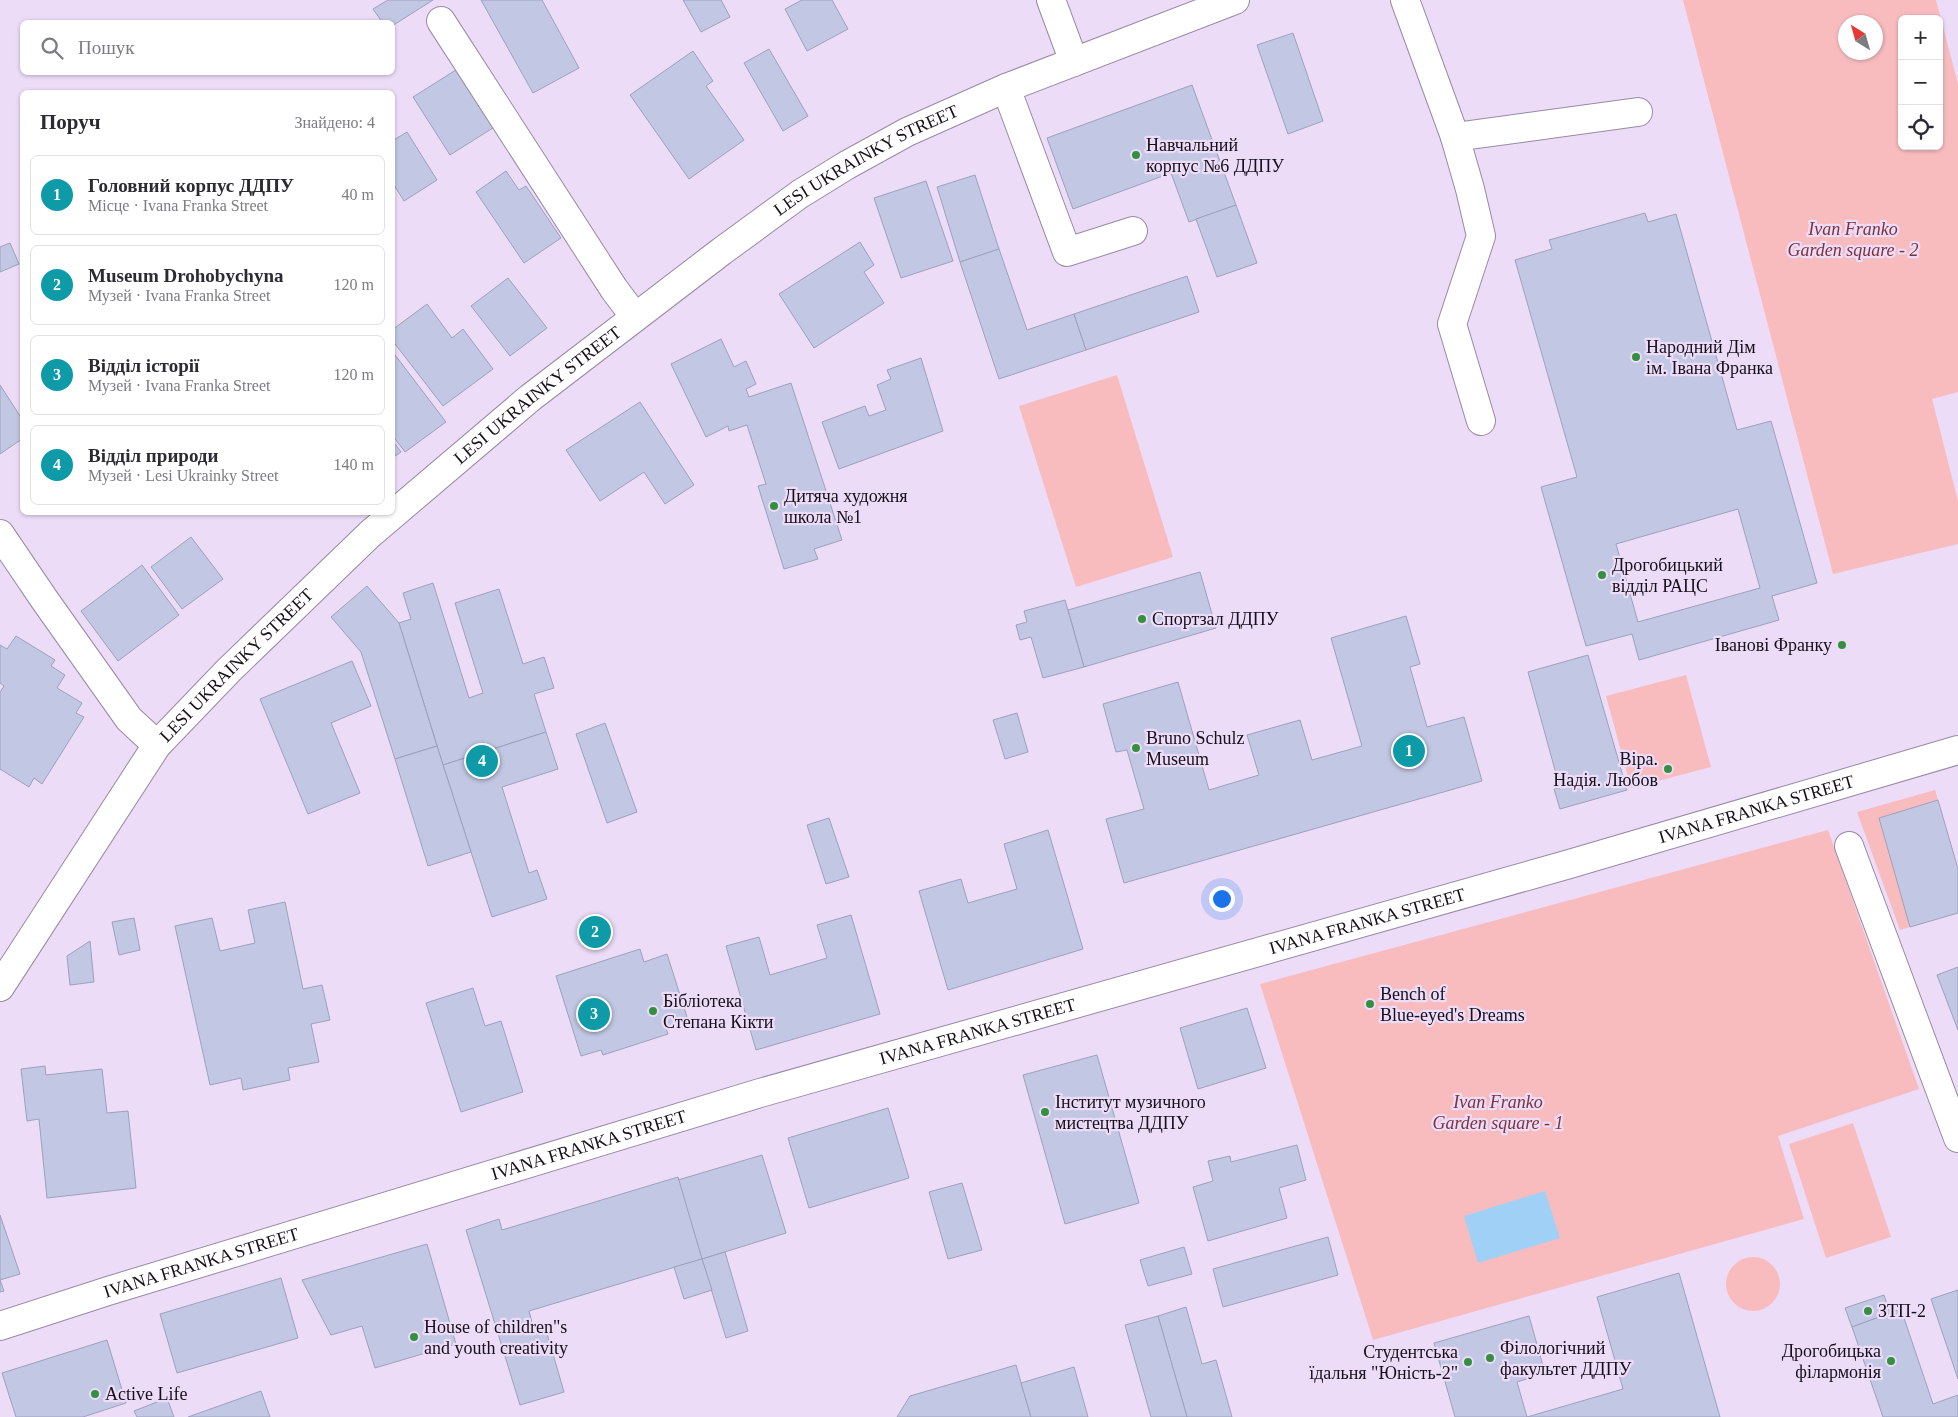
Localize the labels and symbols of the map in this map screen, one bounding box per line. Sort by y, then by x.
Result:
north arrow [1838,15,1883,60]
street label: LESI UKRAINKY STREET [770,101,961,220]
place label: Навчальний корпус №6 ДДПУ [1146,135,1284,176]
marker: Навчальний корпус №6 ДДПУ [1130,149,1142,161]
park label: Ivan Franko Garden square - 2 [1787,219,1919,260]
street label: LESI UKRAINKY STREET [450,322,625,468]
place label: Народний Дім ім. Івана Франка [1646,337,1773,378]
marker: Народний Дім ім. Івана Франка [1630,351,1642,363]
place label: Дитяча художня школа №1 [784,486,908,527]
marker: Дитяча художня школа №1 [768,500,780,512]
place label: Дрогобицький відділ РАЦС [1612,555,1723,596]
marker: Дрогобицький відділ РАЦС [1596,569,1608,581]
street label: LESI UKRAINKY STREET [156,585,317,746]
place label: Спортзал ДДПУ [1152,609,1279,629]
marker: Спортзал ДДПУ [1136,613,1148,625]
place label: Іванові Франку [1715,635,1832,655]
marker: Іванові Франку [1836,639,1848,651]
place label: Bruno Schulz Museum [1146,728,1245,769]
pin: 1 [1393,732,1425,770]
pin: 4 [466,742,498,780]
marker: Bruno Schulz Museum [1130,742,1142,754]
place label: Віра. Надія. Любов [1553,749,1658,790]
marker: Віра. Надія. Любов [1662,763,1674,775]
street label: IVANA FRANKA STREET [1656,771,1857,847]
street label: IVANA FRANKA STREET [1267,884,1468,958]
your location [1209,886,1235,912]
pin: 2 [579,913,611,951]
place label: Bench of Blue-eyed's Dreams [1380,984,1525,1025]
place label: Бібліотека Степана Кікти [663,991,774,1032]
street label: IVANA FRANKA STREET [877,994,1078,1069]
pin: 3 [578,995,610,1033]
marker: Bench of Blue-eyed's Dreams [1364,998,1376,1010]
marker: Бібліотека Степана Кікти [647,1005,659,1017]
place label: Інститут музичного мистецтва ДДПУ [1055,1092,1206,1133]
park label: Ivan Franko Garden square - 1 [1432,1092,1564,1133]
street label: IVANA FRANKA STREET [489,1106,689,1184]
marker: Інститут музичного мистецтва ДДПУ [1039,1106,1051,1118]
street label: IVANA FRANKA STREET [101,1224,301,1302]
place label: ЗТП-2 [1878,1301,1926,1321]
marker: ЗТП-2 [1862,1305,1874,1317]
place label: House of children"s and youth creativity [424,1317,568,1358]
marker: House of children"s and youth creativity [408,1331,420,1343]
place label: Філологічний факультет ДДПУ [1500,1338,1632,1379]
place label: Дрогобицька філармонія [1782,1341,1881,1382]
place label: Студентська їдальня "Юність-2" [1309,1342,1458,1383]
marker: Філологічний факультет ДДПУ [1484,1352,1496,1364]
marker: Дрогобицька філармонія [1885,1355,1897,1367]
marker: Студентська їдальня "Юність-2" [1462,1356,1474,1368]
place label: Active Life [105,1384,187,1404]
marker: Active Life [89,1388,101,1400]

